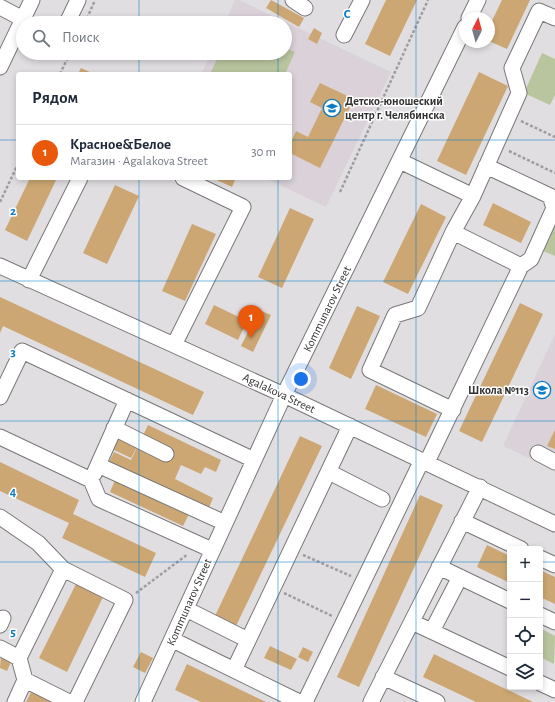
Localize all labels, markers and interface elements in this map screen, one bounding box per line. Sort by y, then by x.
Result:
text: C [344,8,351,21]
north arrow [459,12,495,48]
search box [16,16,292,60]
icon: search [30,27,52,49]
text: Поиск [62,30,100,45]
text: Рядом [32,89,78,106]
place label: Детско-юношеский центр г. Челябинска [345,95,445,121]
school or university icon: Детско-юношеский центр г. Челябинска [322,98,342,118]
text: Красное&Белое [70,137,171,152]
text: 1 [43,146,47,159]
text: 30 m [251,146,276,159]
text: Магазин · Agalakova Street [70,155,208,168]
text: 2 [10,205,16,218]
street label: Kommunarov Street [301,264,353,354]
pin: 1 [238,305,264,338]
text: 3 [10,346,16,359]
your location [291,369,311,389]
street label: Agalakova Street [241,371,317,415]
school or university icon: Школа №113 [532,380,552,400]
place label: Школа №113 [468,384,529,396]
text: 4 [10,486,17,499]
map controls [507,546,543,690]
button: + [507,546,543,582]
street label: Kommunarov Street [164,557,214,647]
button: − [507,582,543,618]
button: locate [507,618,543,654]
text: 5 [10,626,16,639]
button: layers [507,654,543,690]

